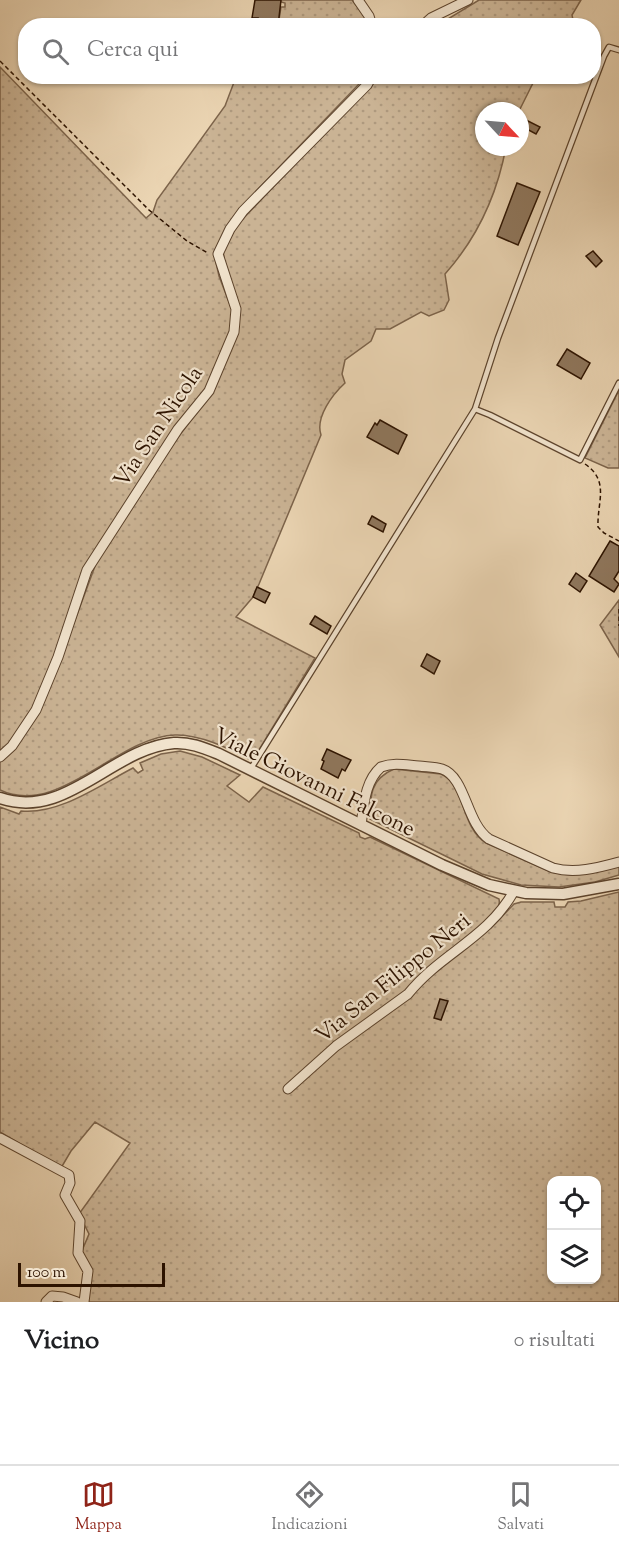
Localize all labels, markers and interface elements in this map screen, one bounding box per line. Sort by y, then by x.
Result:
search box [18,18,601,84]
icon: search [39,35,72,68]
text: Cerca qui [87,35,178,67]
north arrow [475,102,529,156]
street label: Via San Nicola [107,361,212,495]
street label: Viale Giovanni Falcone [207,721,420,846]
street label: Via San Filippo Neri [309,907,478,1052]
map controls [547,1176,601,1284]
button: locate [547,1176,601,1230]
button: layers [547,1230,601,1284]
scale bar [18,1260,165,1288]
text: 100 m [27,1262,66,1285]
text: Vicino [24,1323,99,1360]
text: 0 risultati [514,1327,595,1356]
tab: Mappa [75,1478,122,1537]
tab: Indicazioni [272,1478,348,1537]
tab: Salvati [497,1478,544,1537]

